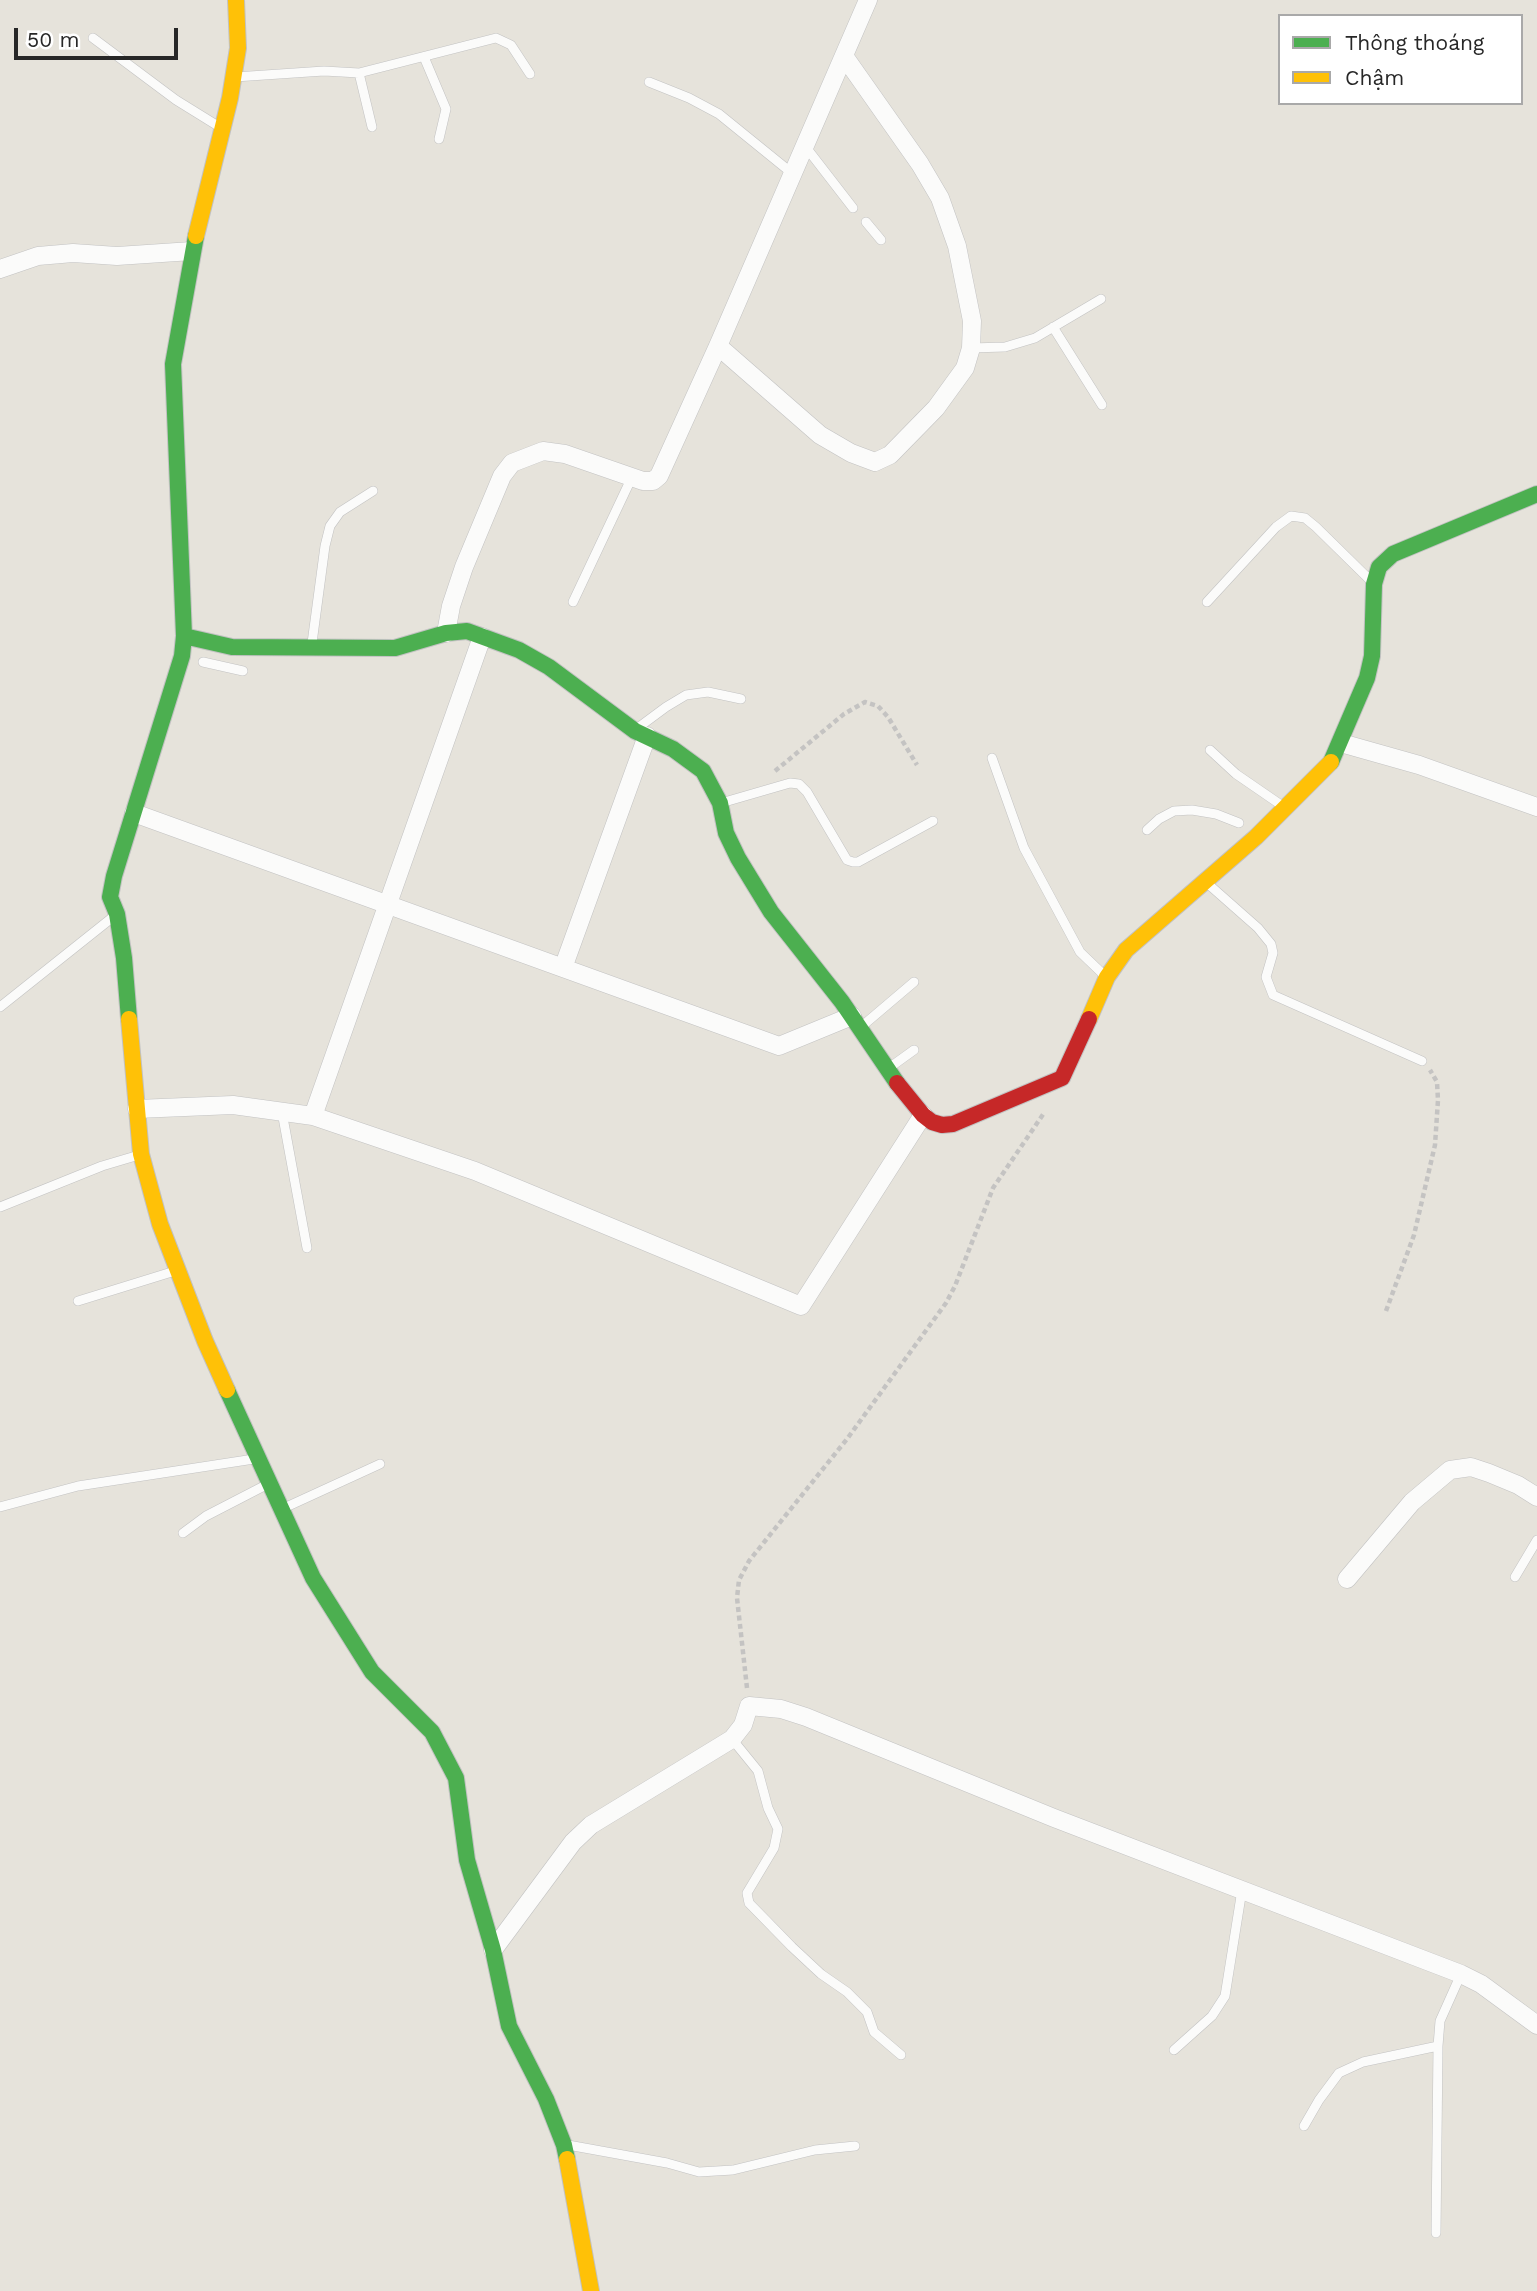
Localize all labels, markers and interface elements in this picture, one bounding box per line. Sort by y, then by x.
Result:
scale bar [18,14,182,58]
legend [1278,14,1523,105]
text: 50 m [27,27,79,52]
text: Thông thoáng [1345,30,1484,55]
text: Chậm [1345,65,1404,90]

